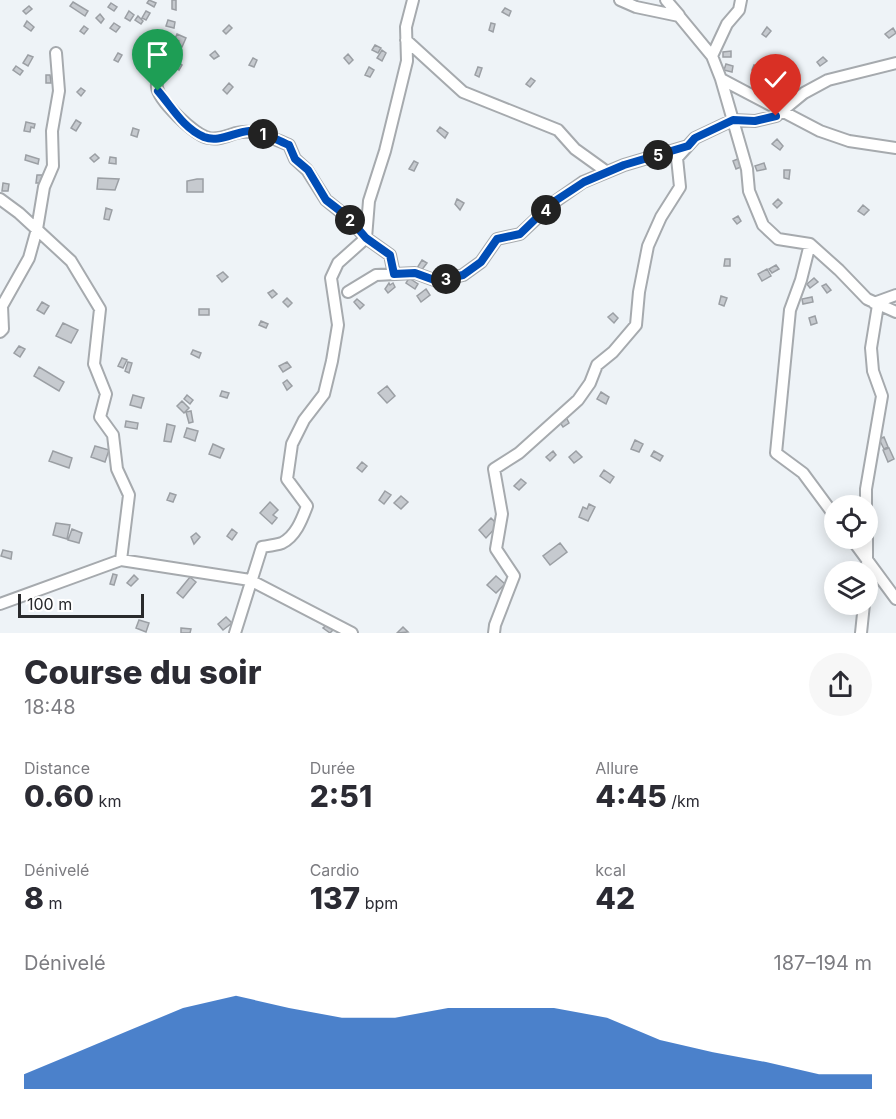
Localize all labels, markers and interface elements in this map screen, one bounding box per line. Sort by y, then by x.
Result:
pin [132,29,183,91]
icon: arrive [141,38,174,71]
pin [750,54,801,116]
icon: check [759,63,792,96]
pin: 1 [248,119,278,149]
text: 1 [260,124,266,144]
pin: 5 [643,140,673,170]
text: 5 [653,145,663,165]
pin: 4 [531,195,561,225]
text: 4 [541,200,551,220]
pin: 2 [335,205,365,235]
text: 2 [345,210,355,230]
pin: 3 [431,264,461,294]
text: 3 [441,269,451,289]
map controls [824,495,878,615]
button: locate [824,495,878,549]
button: layers [824,561,878,615]
scale bar [18,591,144,618]
text: 100 m [27,594,72,614]
text: Course du soir [24,652,262,692]
button: share [809,653,872,716]
text: 18:48 [24,695,76,719]
text: Distance [24,758,90,778]
text: Durée [310,758,355,778]
text: Allure [595,758,639,778]
text: 0.60 [24,778,94,814]
text: 2:51 [310,778,372,814]
text: 4:45 [595,778,667,814]
text: km [94,791,121,811]
text: /km [667,791,700,811]
text: Dénivelé [24,860,89,880]
text: Cardio [310,860,359,880]
text: kcal [595,860,626,880]
text: 8 [24,880,44,916]
text: 137 [310,880,360,916]
text: 42 [595,880,635,916]
text: m [44,893,62,913]
text: bpm [360,893,398,913]
text: Dénivelé [24,951,106,975]
text: 187–194 m [774,951,872,975]

